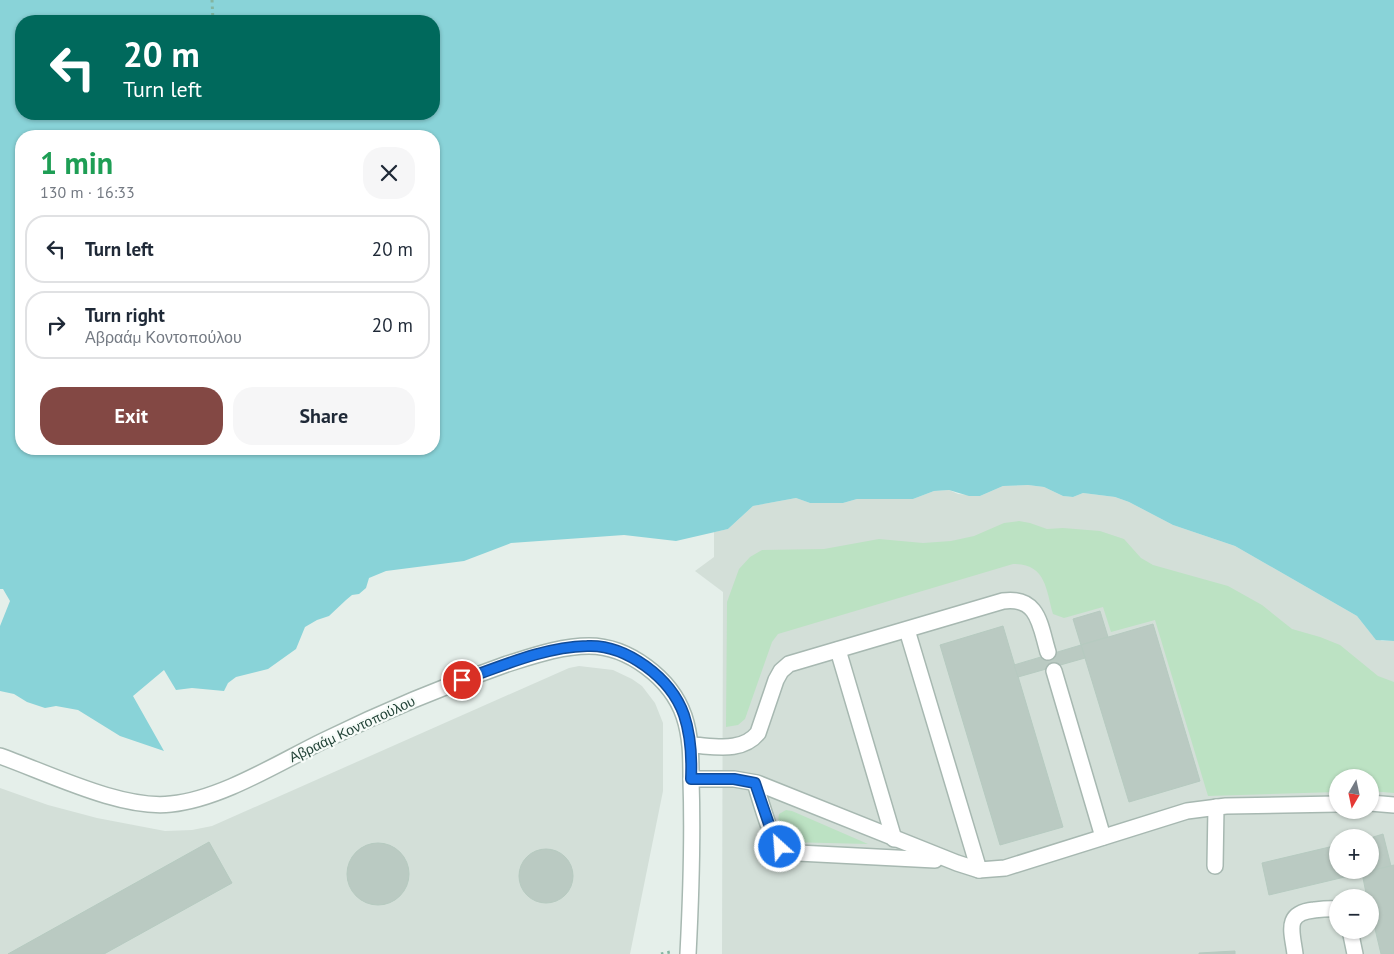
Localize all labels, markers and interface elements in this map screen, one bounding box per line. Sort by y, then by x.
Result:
text: 20 m [123,31,200,77]
icon: left [40,35,105,100]
text: Turn left [123,75,202,103]
text: 1 min [40,143,113,182]
button: close [363,147,415,199]
text: 130 m · 16:33 [40,182,135,202]
icon: left [42,235,70,263]
text: Turn left [85,237,154,261]
text: 20 m [372,237,413,261]
text: Turn right [85,303,165,327]
icon: right [42,311,70,339]
text: 20 m [372,313,413,337]
text: Αβραάμ Κοντοπούλου [85,327,242,347]
button: Exit [40,387,223,445]
button: Share [233,387,415,445]
pin [441,659,483,701]
icon: arrive [448,666,476,694]
street label: Αβραάμ Κοντοπούλου [286,692,418,766]
north arrow [1329,769,1379,819]
map controls [1329,769,1379,939]
position arrow [753,820,805,872]
button: + [1329,829,1379,879]
button: − [1329,889,1379,939]

